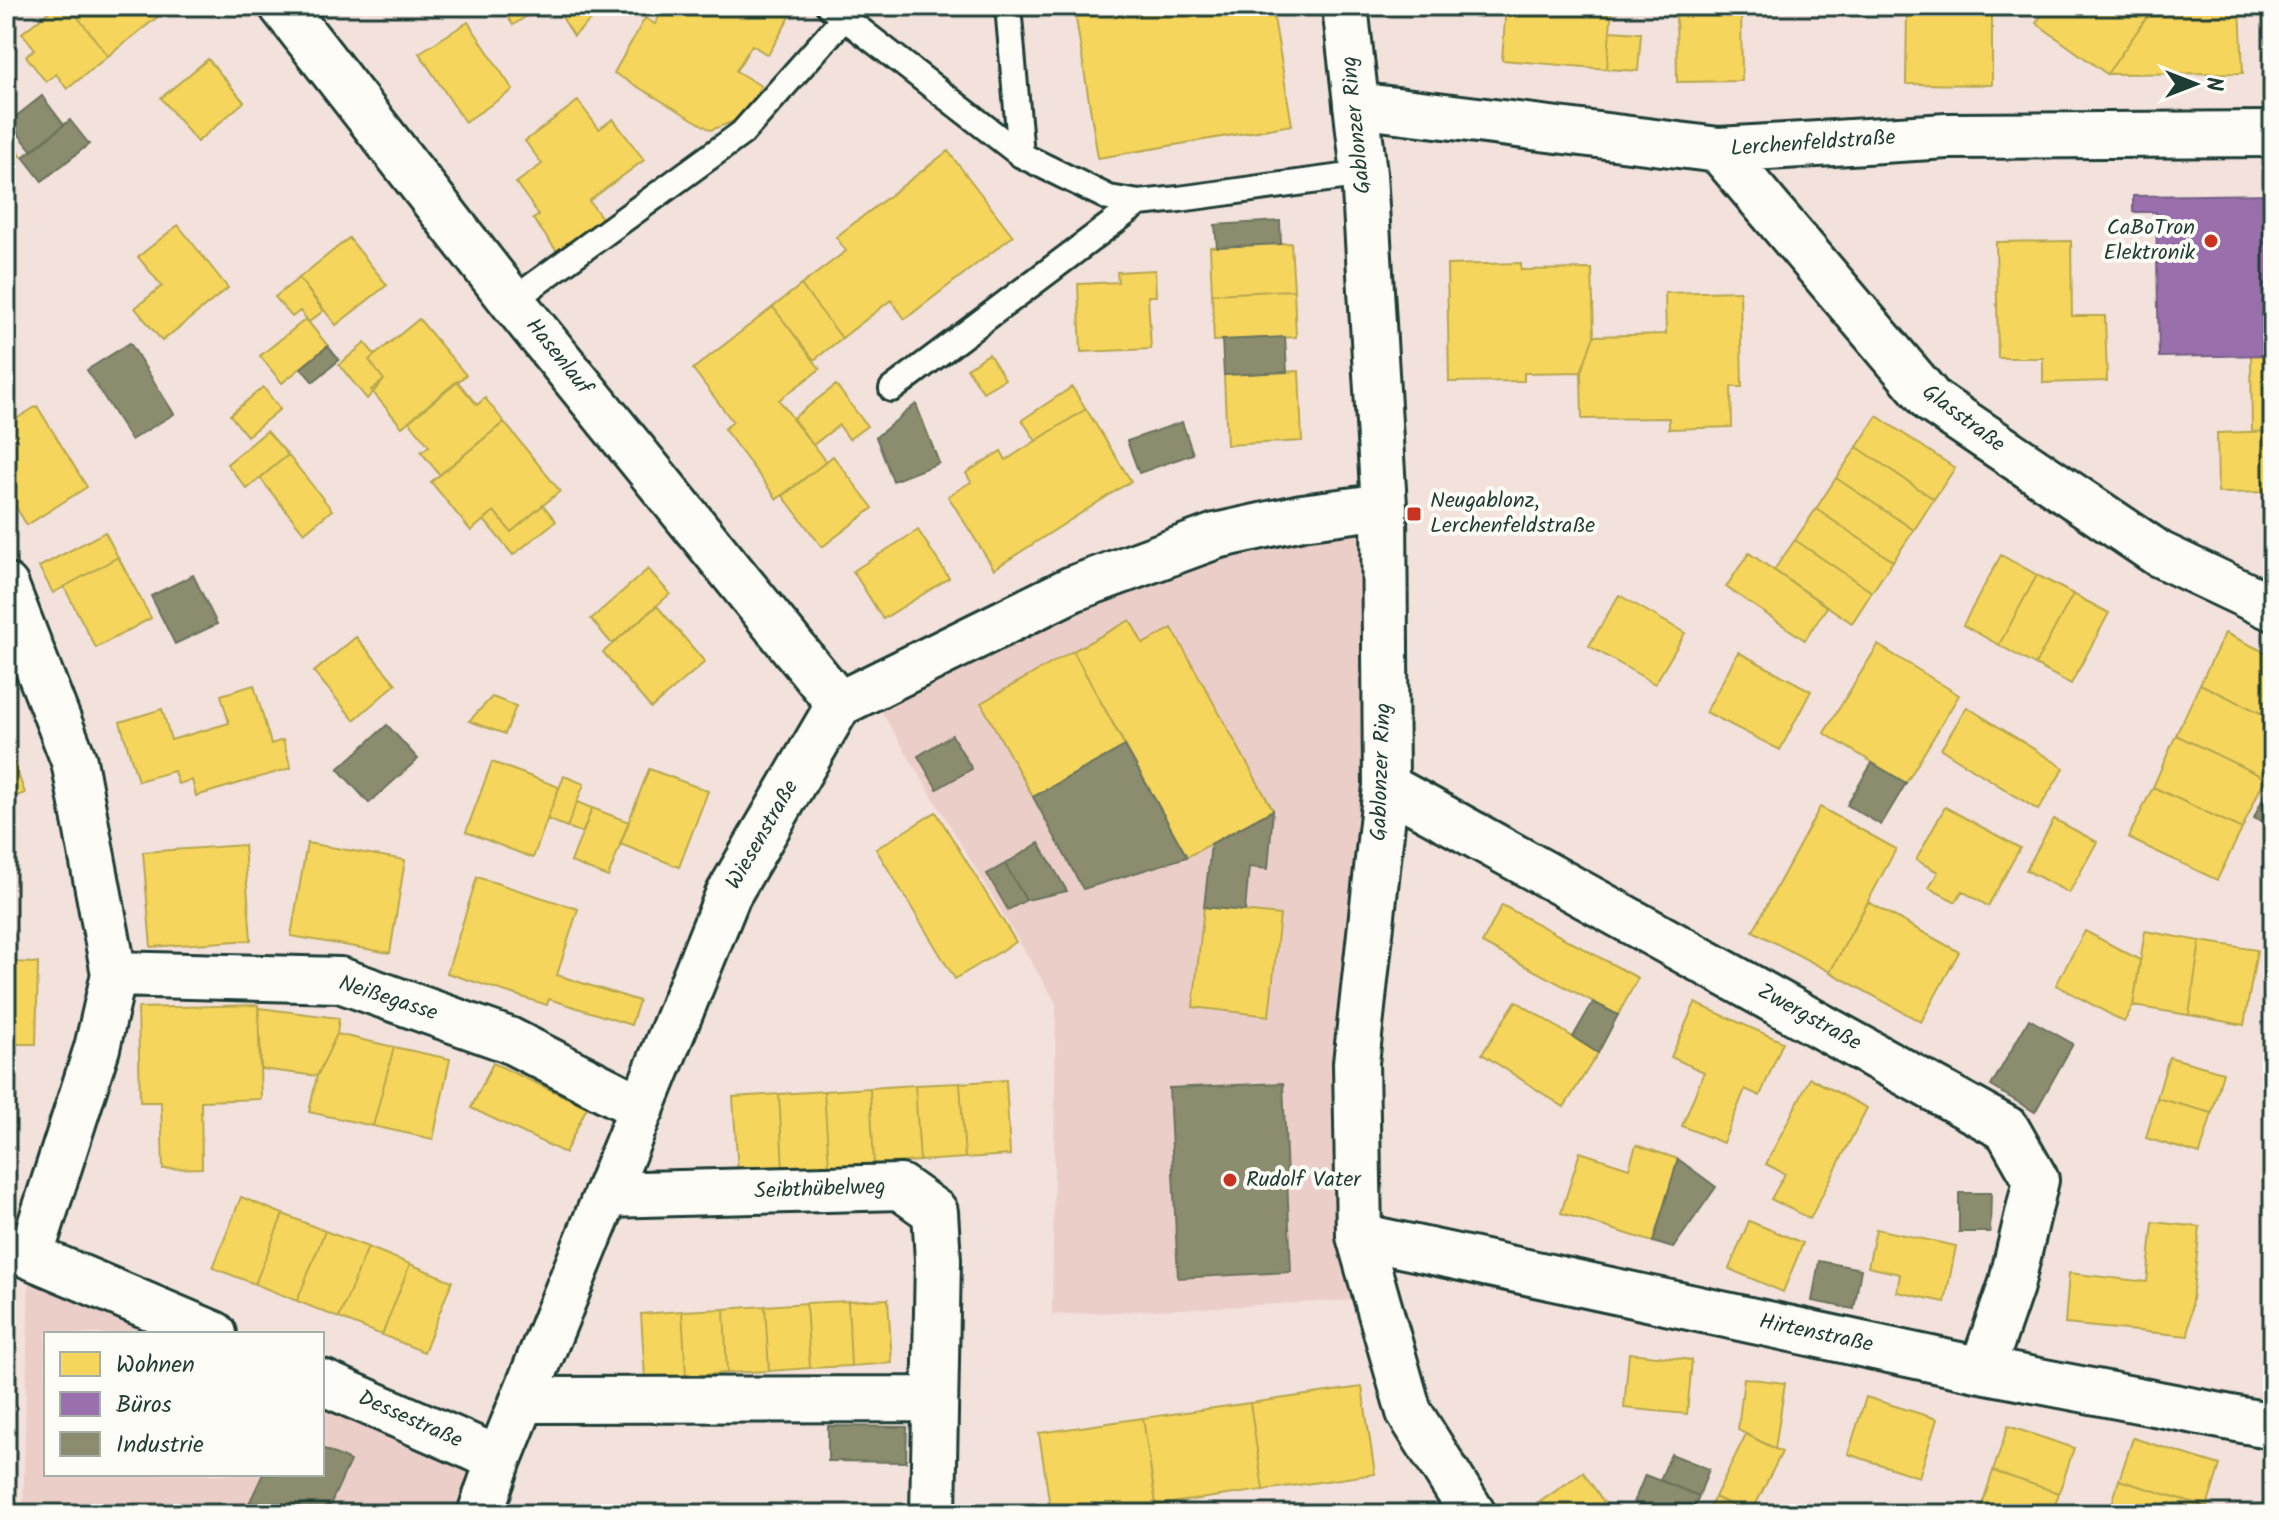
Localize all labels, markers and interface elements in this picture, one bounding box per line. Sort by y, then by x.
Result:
north arrow [2155,44,2235,124]
street label: Gablonzer Ring [1332,54,1382,196]
text: N [2195,77,2230,91]
street label: Lerchenfeldstraße [1729,121,1897,167]
place label: CaBoTron Elektronik [2103,211,2196,271]
marker: CaBoTron Elektronik [2202,232,2220,250]
street label: Hasenlauf [516,311,602,405]
street label: Glasstraße [1914,376,2012,462]
place label: Neugablonz, Lerchenfeldstraße [1430,484,1595,544]
marker: Neugablonz, Lerchenfeldstraße [1405,505,1423,523]
street label: Gablonzer Ring [1362,702,1402,842]
street label: Wiesenstraße [717,774,809,896]
street label: Neißegasse [334,967,442,1031]
street label: Zwergstraße [1751,975,1868,1061]
place label: Rudolf Vater [1246,1163,1362,1198]
street label: Seibthübelweg [754,1170,886,1210]
marker: Rudolf Vater [1221,1171,1239,1189]
street label: Hirtenstraße [1756,1305,1876,1363]
legend [44,1332,324,1476]
text: Wohnen [116,1346,195,1385]
street label: Dessestraße [352,1381,468,1459]
text: Büros [116,1386,172,1425]
text: Industrie [116,1426,204,1465]

